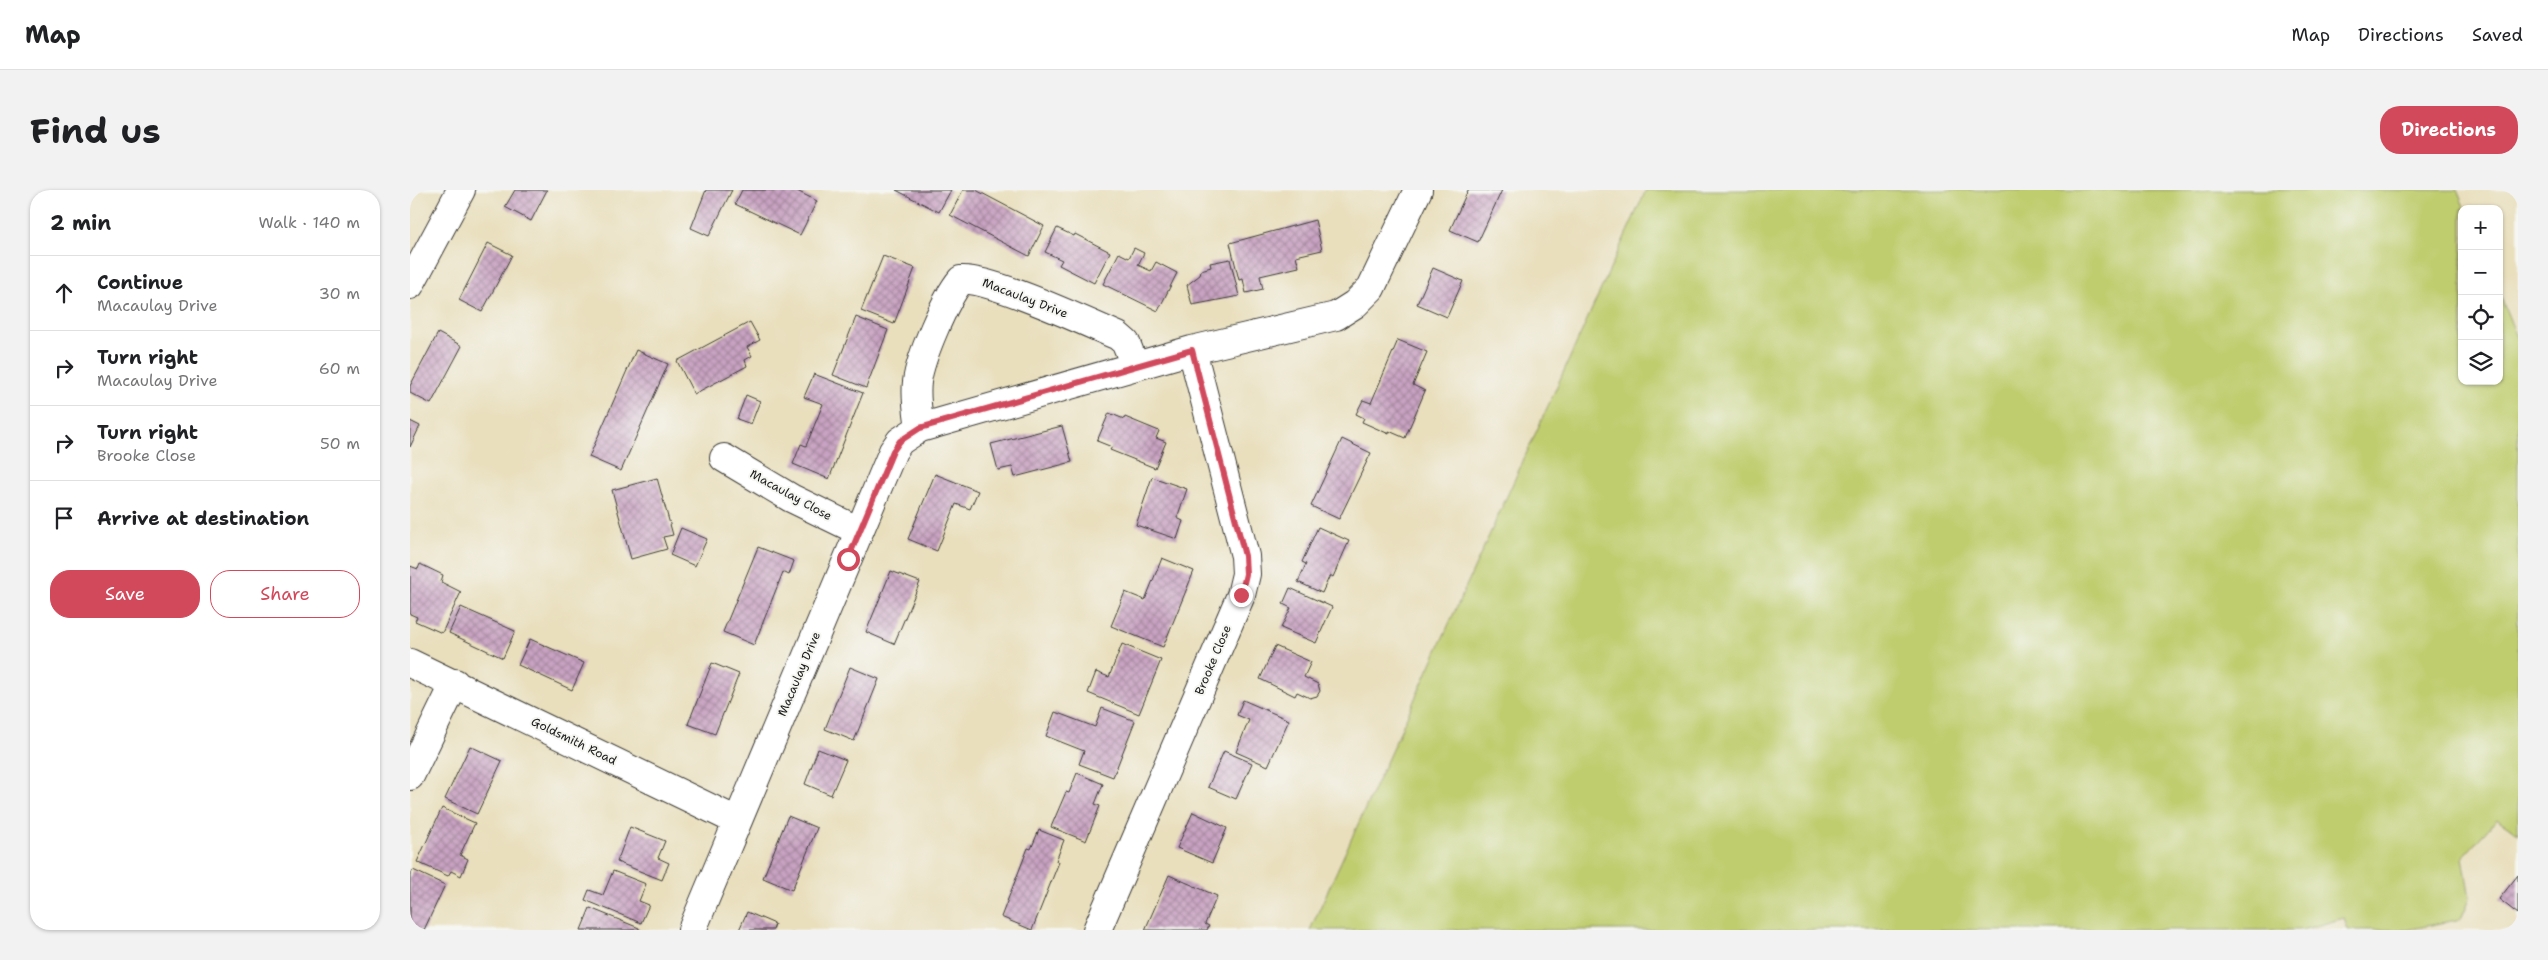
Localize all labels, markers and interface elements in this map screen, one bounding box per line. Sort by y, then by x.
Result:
text: Map [25,19,81,51]
text: Map [2292,23,2330,47]
text: Directions [2358,23,2444,47]
text: Saved [2472,23,2523,47]
button: Directions [2380,106,2518,154]
text: Find us [30,107,161,154]
map controls [2458,205,2503,385]
button: + [2458,205,2503,250]
text: 2 min [50,209,111,237]
text: Walk · 140 m [258,212,360,233]
button: − [2458,250,2503,295]
text: Continue [97,270,183,295]
street label: Macaulay Drive [980,274,1070,322]
icon: ahead [50,279,78,307]
text: 30 m [319,283,360,304]
text: Macaulay Drive [97,295,217,316]
button: locate [2458,295,2503,340]
button: layers [2458,340,2503,385]
text: Turn right [97,345,198,370]
icon: right [50,354,78,382]
text: 60 m [319,358,360,379]
text: Macaulay Drive [97,370,217,391]
text: Turn right [97,420,198,445]
icon: right [50,429,78,457]
text: 50 m [320,433,360,454]
text: Brooke Close [97,445,196,466]
street label: Macaulay Close [747,466,835,524]
icon: arrive [50,504,78,532]
text: Arrive at destination [97,506,309,531]
route start [837,548,860,571]
button: Save [50,570,200,618]
button: Share [210,570,360,618]
route end [1230,584,1253,607]
street label: Brooke Close [1191,622,1235,697]
street label: Macaulay Drive [774,629,824,719]
street label: Goldsmith Road [529,713,620,769]

